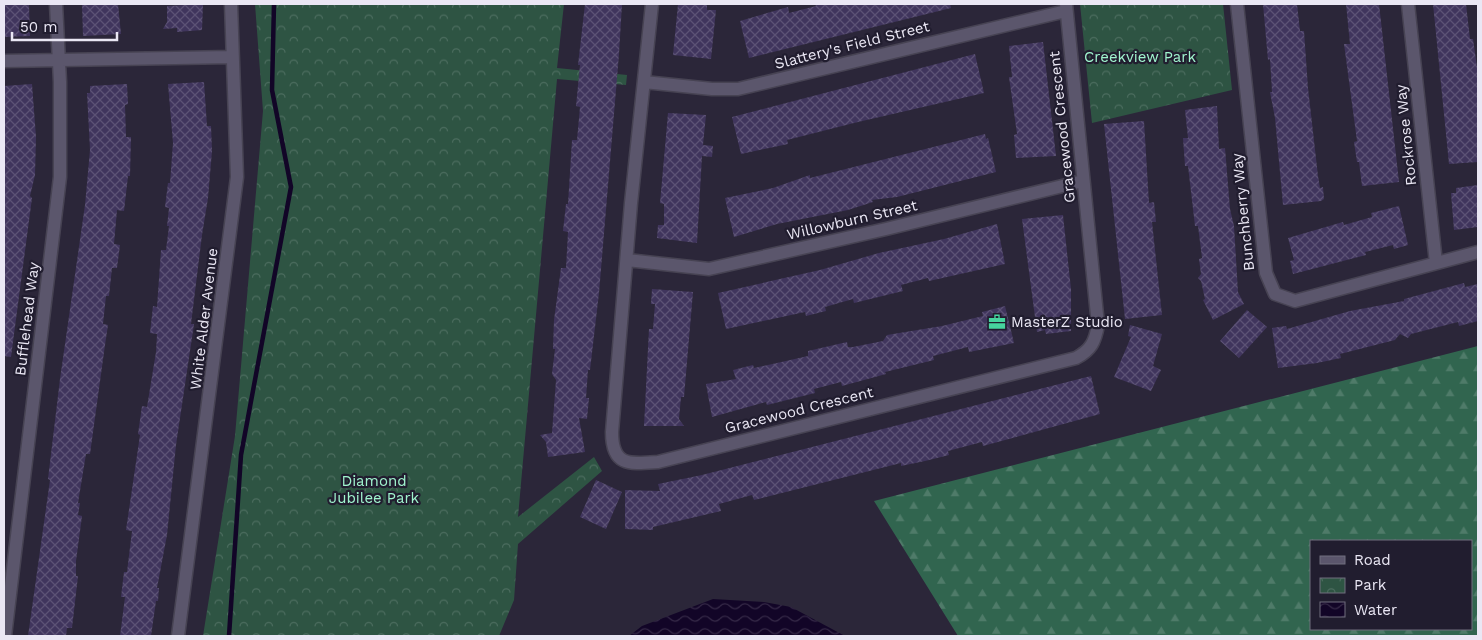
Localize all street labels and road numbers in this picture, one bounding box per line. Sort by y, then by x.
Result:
street label: Slattery's Field Street [773,17,932,73]
street label: Gracewood Crescent [1045,50,1079,204]
street label: Rockrose Way [1392,83,1420,186]
street label: Bunchberry Way [1228,152,1258,272]
street label: Willowburn Street [785,196,920,244]
street label: White Alder Avenue [186,247,222,391]
street label: Bufflehead Way [11,261,43,377]
street label: Gracewood Crescent [723,383,876,437]

